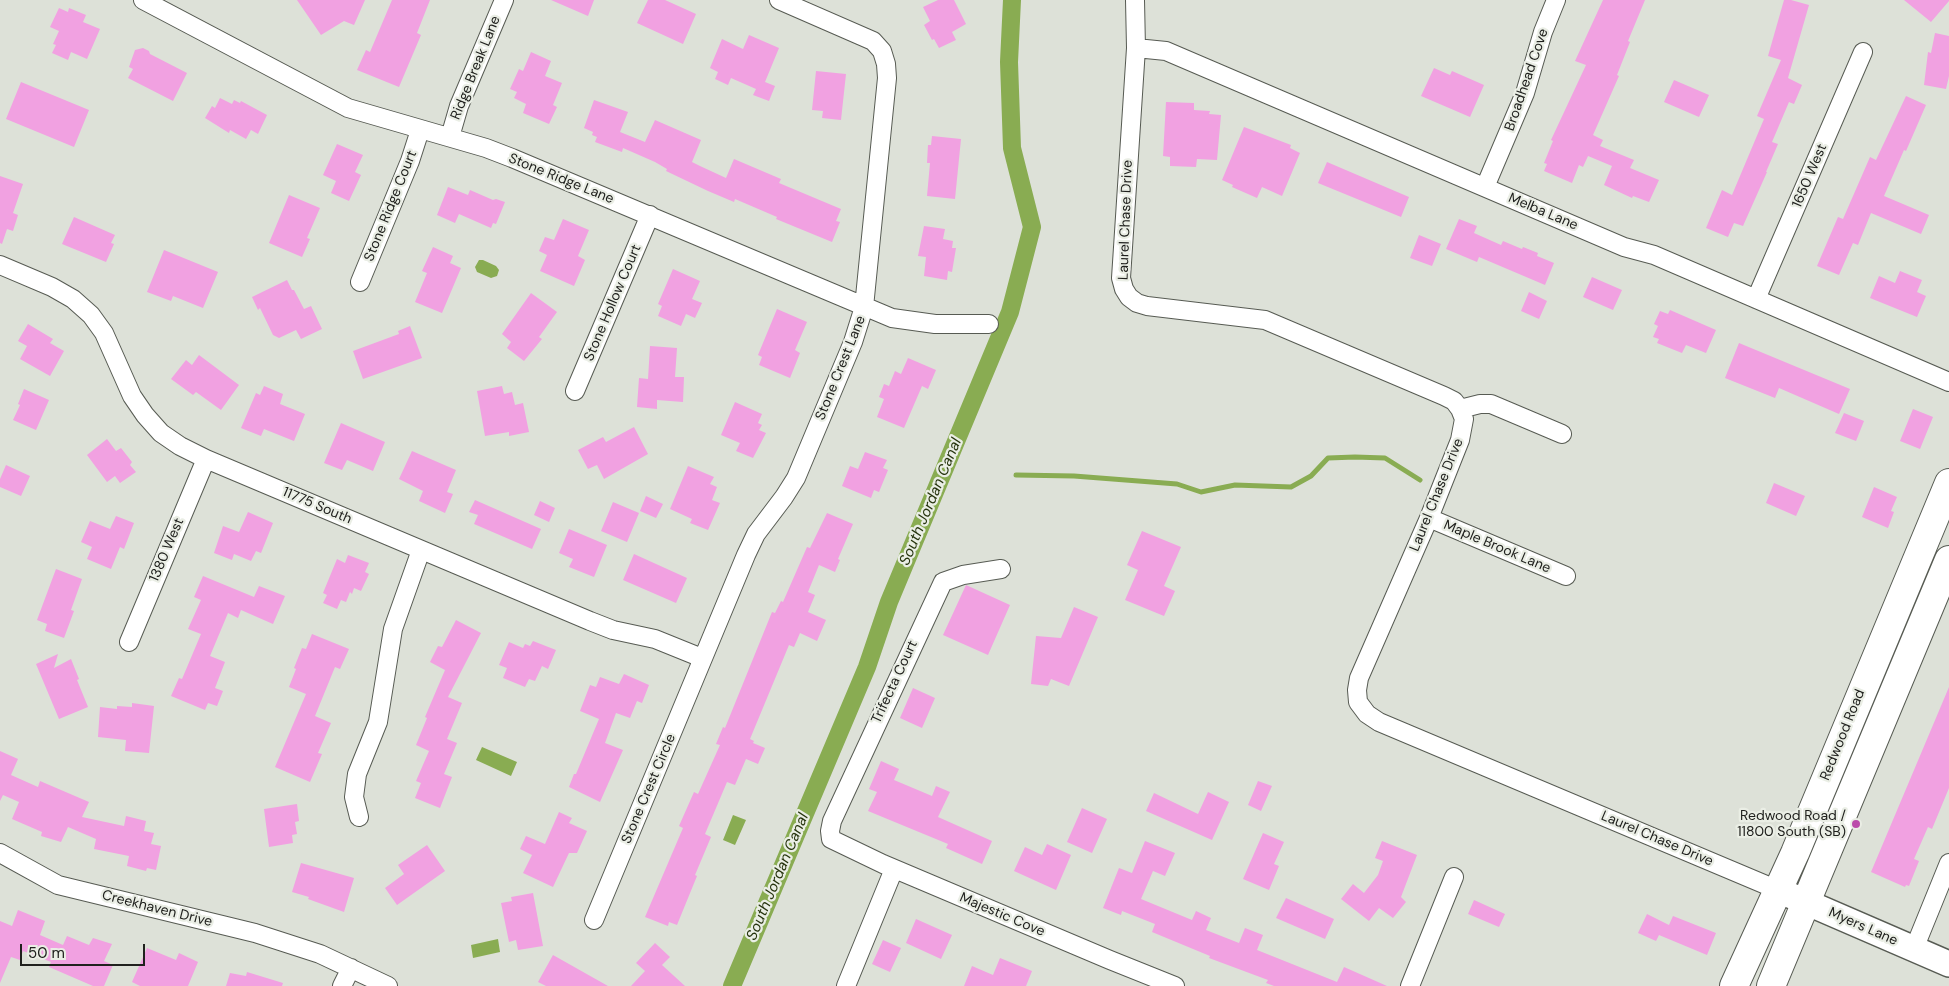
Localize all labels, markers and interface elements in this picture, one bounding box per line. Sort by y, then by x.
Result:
street label: Ridge Break Lane [448,14,504,122]
street label: Broadhead Cove [1502,27,1552,133]
street label: 1650 West [1789,142,1831,210]
street label: Stone Ridge Court [361,148,421,264]
street label: Stone Ridge Lane [506,150,616,208]
street label: Laurel Chase Drive [1116,160,1136,280]
street label: Melba Lane [1506,190,1580,234]
street label: Stone Hollow Court [581,242,645,364]
street label: Stone Crest Lane [812,313,870,423]
water label: South Jordan Canal [896,436,966,568]
street label: Laurel Chase Drive [1407,436,1467,554]
street label: 11775 South [280,484,354,528]
street label: 1380 West [146,516,188,584]
street label: Maple Brook Lane [1441,517,1553,577]
street label: Trifecta Court [868,638,922,726]
street label: Redwood Road [1817,687,1869,783]
street label: Stone Crest Circle [618,732,680,846]
street label: Laurel Chase Drive [1598,808,1716,870]
place label: Redwood Road / 11800 South (SB) [1737,808,1846,840]
water label: South Jordan Canal [743,811,813,943]
marker: Redwood Road / 11800 South (SB) [1850,818,1862,830]
street label: Creekhaven Drive [100,887,214,931]
street label: Majestic Cove [957,889,1047,941]
street label: Myers Lane [1826,904,1900,950]
scale bar [22,934,148,966]
text: 50 m [28,943,65,963]

